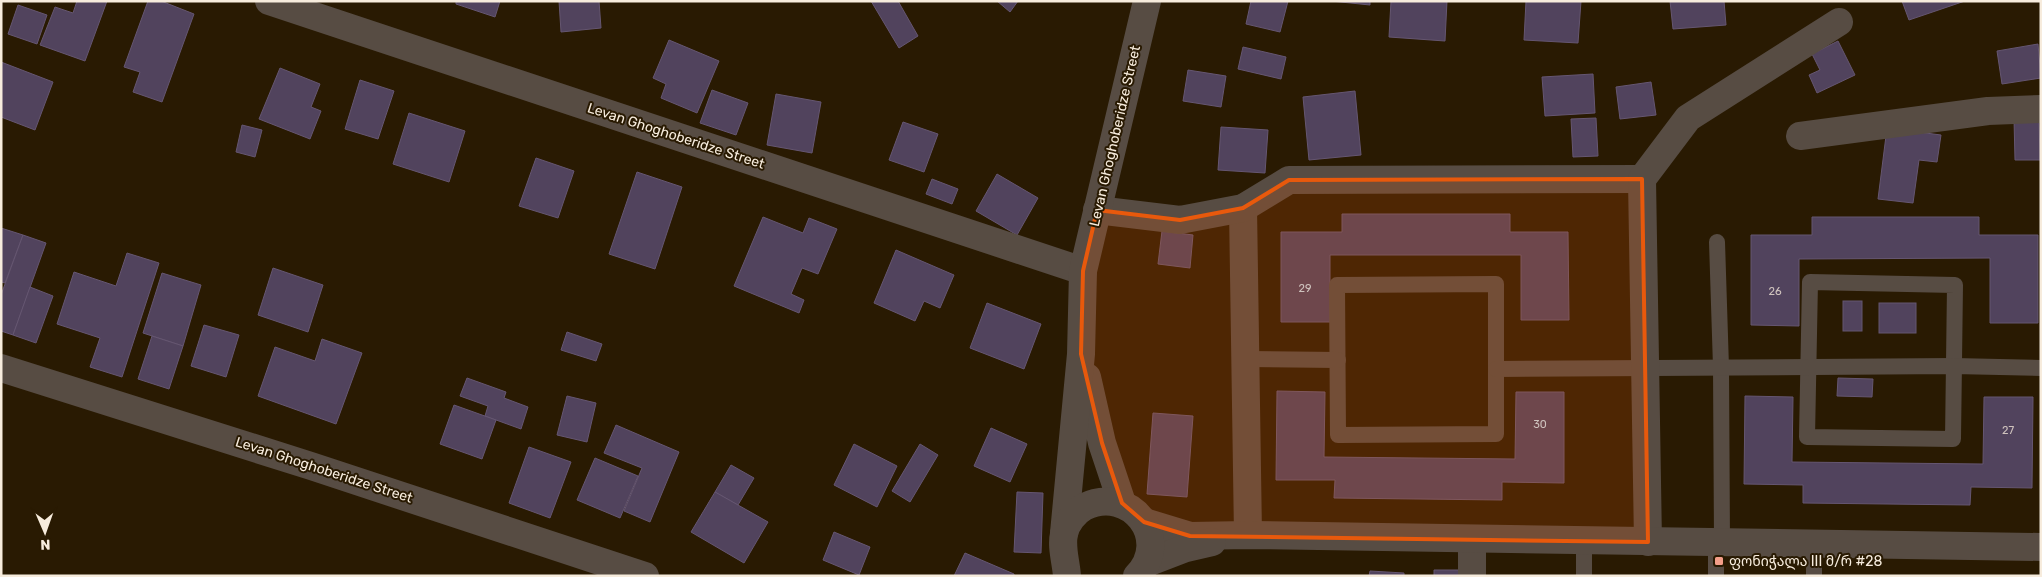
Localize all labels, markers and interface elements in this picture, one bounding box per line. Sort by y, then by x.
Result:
street label: Levan Ghoghoberidze Street [1086,43,1144,228]
street label: Levan Ghoghoberidze Street [585,99,767,173]
house number: 29 [1299,282,1311,295]
house number: 26 [1768,285,1782,298]
house number: 30 [1533,418,1547,431]
house number: 27 [2002,424,2014,437]
street label: Levan Ghoghoberidze Street [233,433,415,507]
north arrow [20,507,70,557]
text: N [40,536,51,553]
place label: ფონიჭალა III მ/რ #28 [1729,553,1883,570]
marker: ფონიჭალა III მ/რ #28 [1713,555,1725,567]

